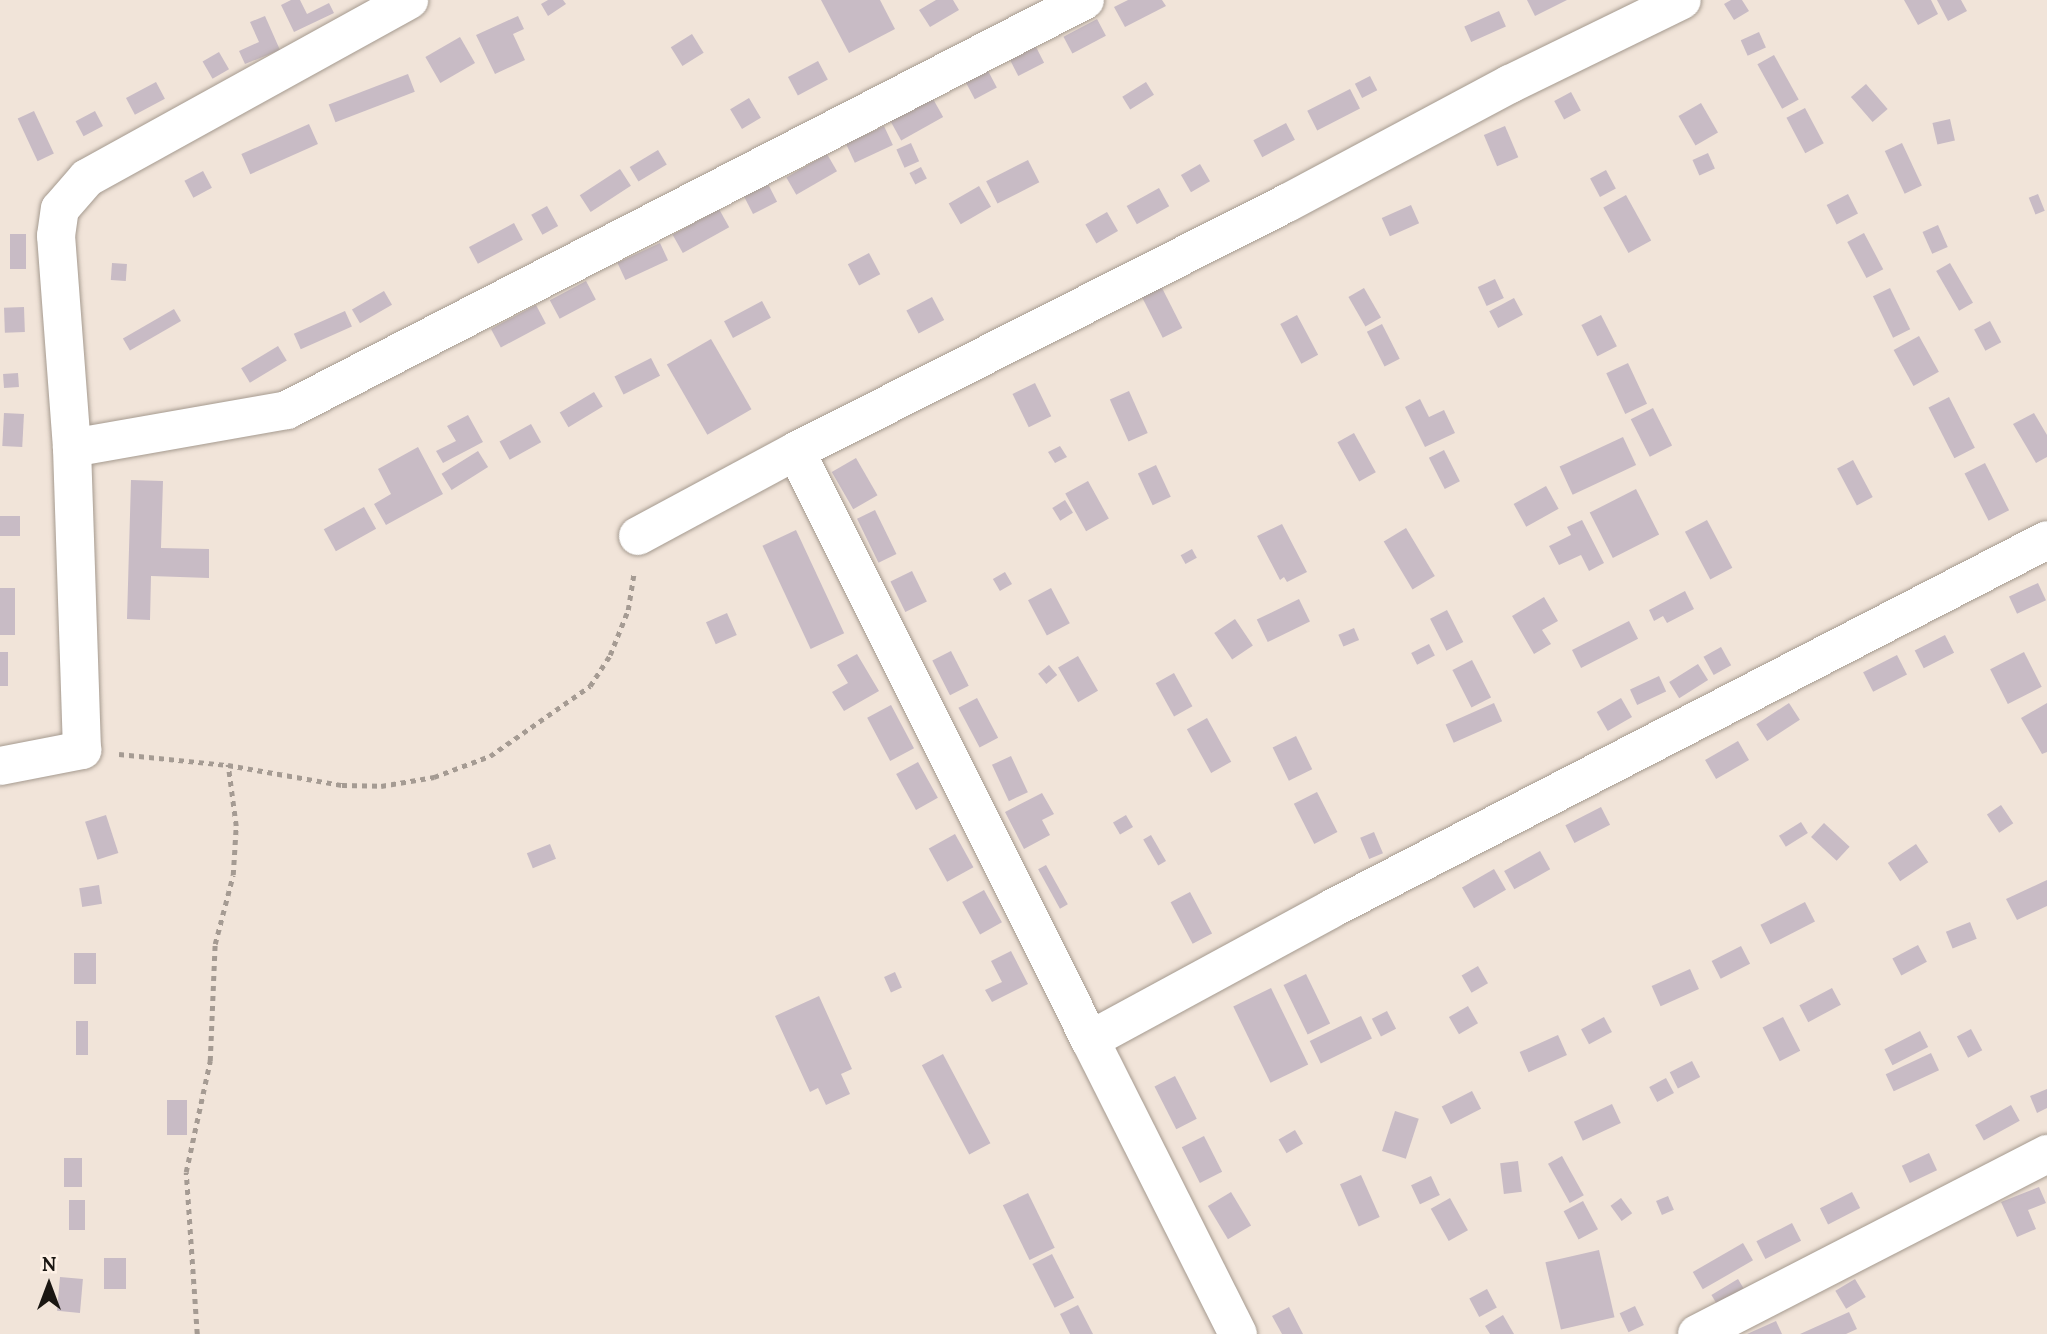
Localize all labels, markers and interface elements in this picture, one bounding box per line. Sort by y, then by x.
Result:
north arrow [14,1250,84,1320]
text: N [42,1252,56,1276]

